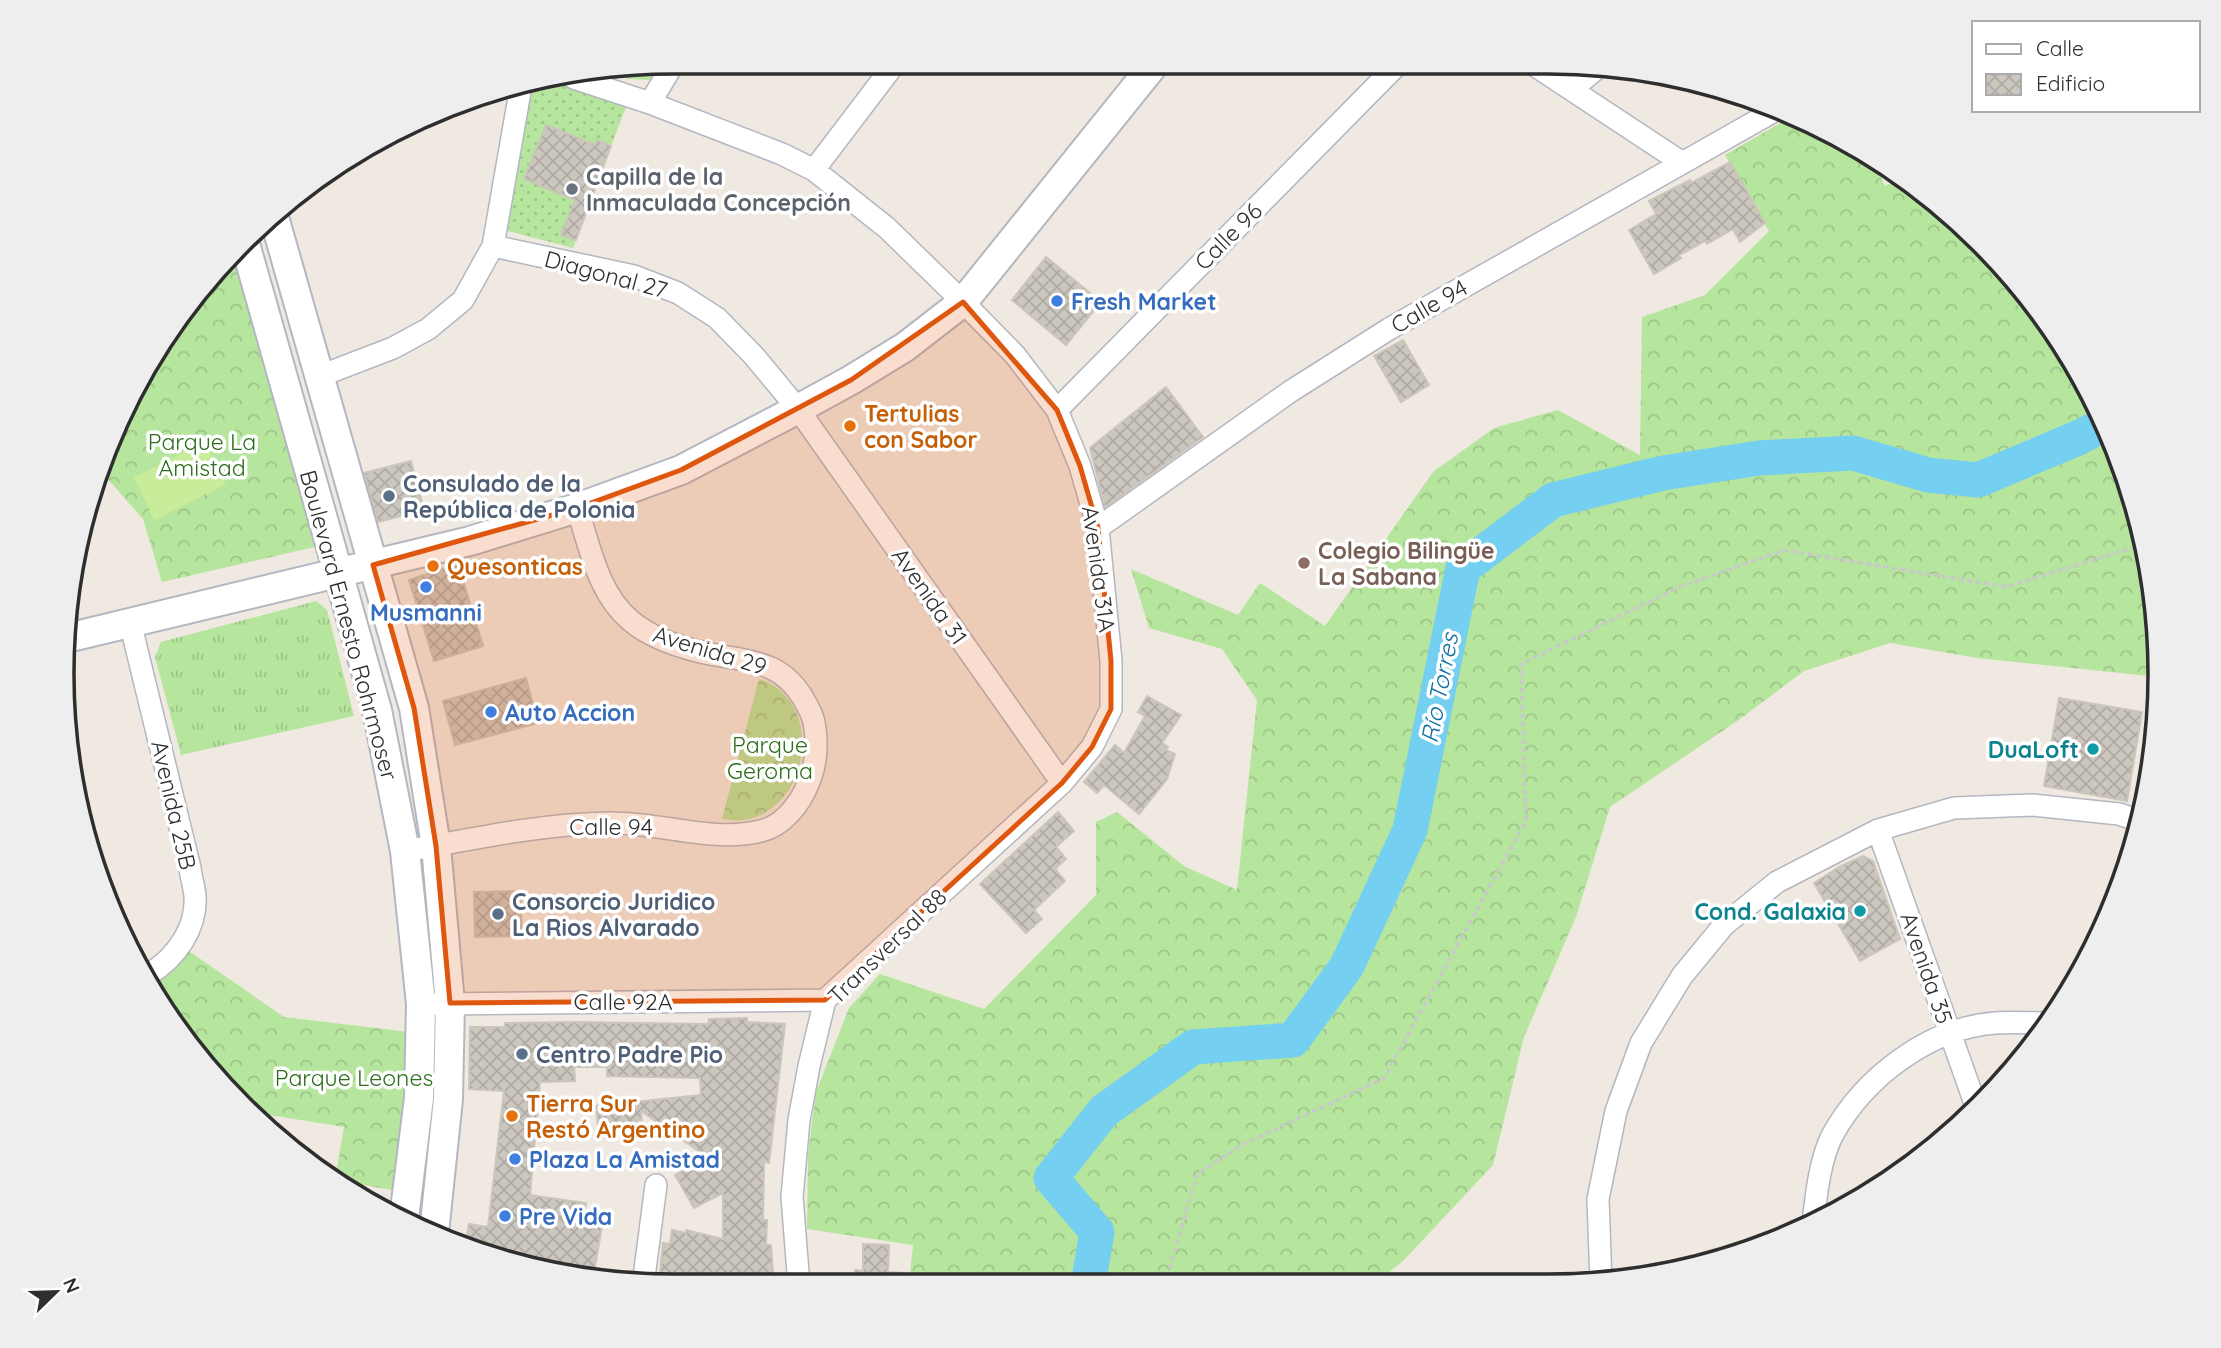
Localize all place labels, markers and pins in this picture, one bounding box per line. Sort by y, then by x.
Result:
place label: Capilla de la Inmaculada Concepción [586,162,851,217]
marker: Capilla de la Inmaculada Concepción [564,181,580,197]
place label: Fresh Market [1071,287,1217,316]
marker: Fresh Market [1049,293,1065,309]
place label: Tertulias con Sabor [864,399,977,454]
marker: Tertulias con Sabor [842,418,858,434]
place label: Consulado de la República de Polonia [403,469,635,524]
marker: Consulado de la República de Polonia [381,488,397,504]
place label: Colegio Bilingüe La Sabana [1318,536,1495,591]
place label: Quesonticas [447,552,583,581]
marker: Colegio Bilingüe La Sabana [1296,555,1312,571]
marker: Quesonticas [425,558,441,574]
marker: Musmanni [418,579,434,595]
place label: Musmanni [370,598,482,627]
place label: Auto Accion [505,698,635,727]
marker: Auto Accion [483,704,499,720]
place label: DuaLoft [1988,735,2079,764]
marker: DuaLoft [2085,741,2101,757]
place label: Consorcio Juridico La Rios Alvarado [512,887,715,942]
place label: Cond. Galaxia [1694,897,1846,926]
marker: Cond. Galaxia [1852,903,1868,919]
marker: Consorcio Juridico La Rios Alvarado [490,906,506,922]
place label: Centro Padre Pio [536,1040,723,1069]
marker: Centro Padre Pio [514,1046,530,1062]
place label: Tierra Sur Restó Argentino [526,1089,705,1144]
marker: Tierra Sur Restó Argentino [504,1108,520,1124]
place label: Plaza La Amistad [529,1145,720,1174]
marker: Plaza La Amistad [507,1151,523,1167]
place label: Pre Vida [519,1202,612,1231]
marker: Pre Vida [497,1208,513,1224]

